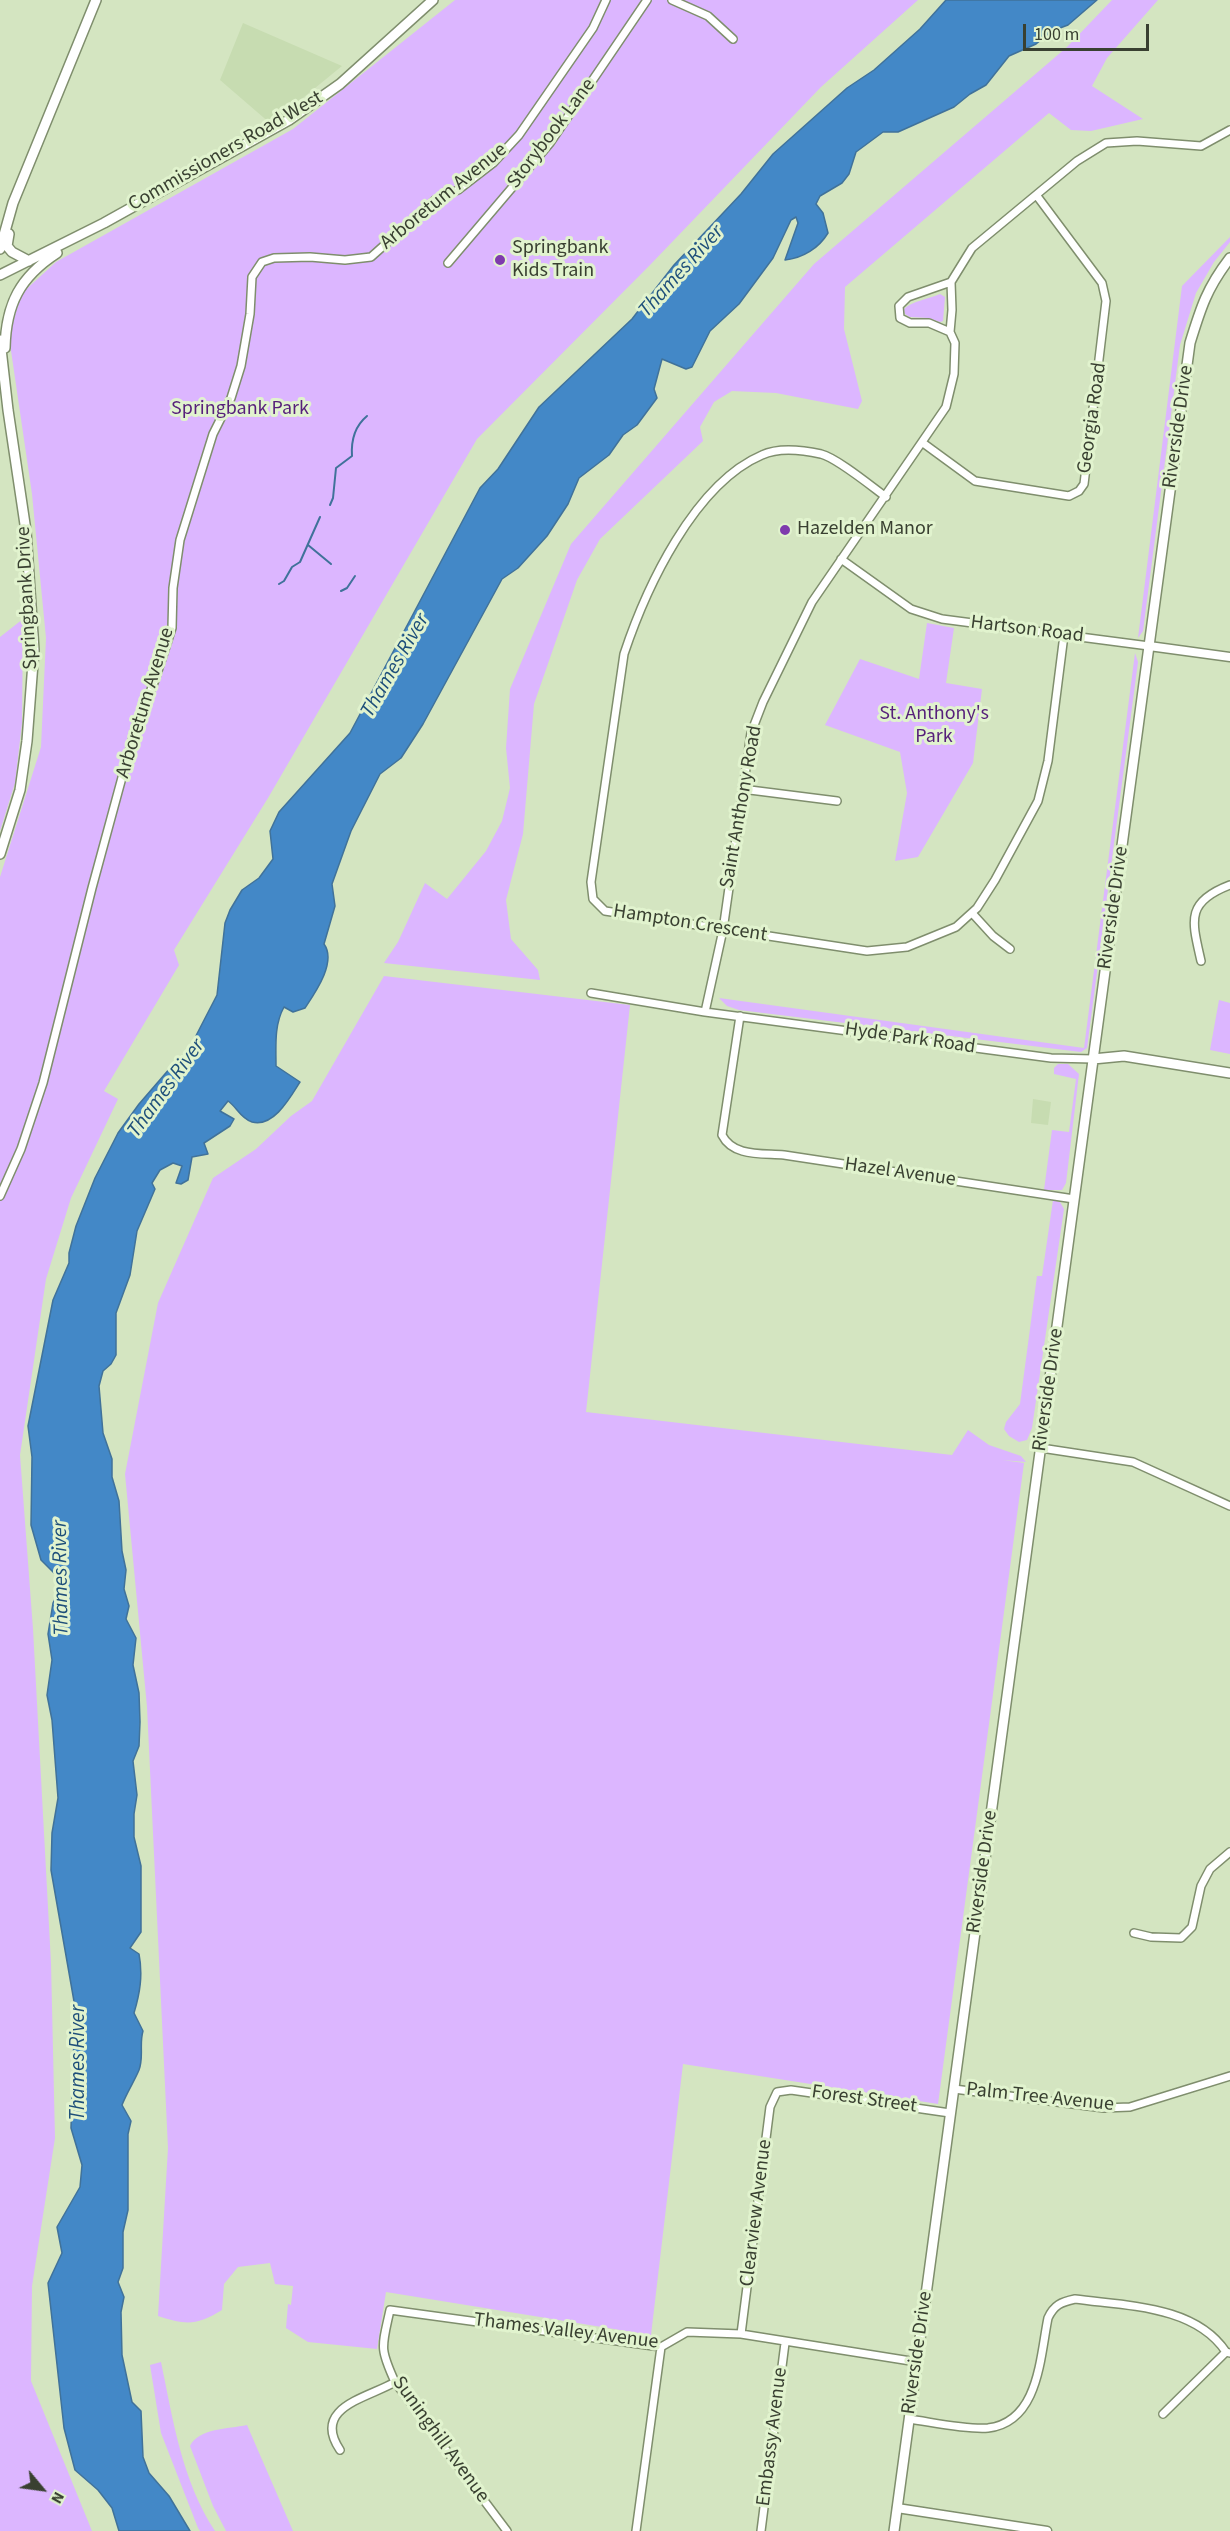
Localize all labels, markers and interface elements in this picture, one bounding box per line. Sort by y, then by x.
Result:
scale bar [1026,12,1152,50]
text: 100 m [1034,22,1079,47]
street label: Storybook Lane [503,74,601,194]
street label: Commissioners Road West [125,87,327,217]
street label: Arboretum Avenue [376,139,512,255]
water label: Thames River [634,221,730,323]
place label: Springbank Kids Train [512,237,608,284]
marker: Springbank Kids Train [493,253,507,267]
street label: Georgia Road [1073,361,1113,475]
street label: Riverside Drive [1158,364,1200,490]
park label: Springbank Park [171,398,309,422]
place label: Hazelden Manor [797,518,933,542]
marker: Hazelden Manor [778,523,792,537]
street label: Springbank Drive [12,526,44,670]
water label: Thames River [356,610,436,722]
street label: Hartson Road [969,611,1085,649]
street label: Arboretum Avenue [112,625,180,781]
park label: St. Anthony's Park [879,703,989,750]
street label: Saint Anthony Road [716,724,768,890]
street label: Riverside Drive [1093,845,1135,971]
street label: Hampton Crescent [611,900,769,948]
street label: Hyde Park Road [843,1018,977,1060]
water label: Thames River [123,1035,211,1143]
street label: Hazel Avenue [843,1153,957,1193]
street label: Riverside Drive [1028,1327,1070,1453]
water label: Thames River [48,1520,76,1636]
street label: Riverside Drive [962,1809,1004,1935]
water label: Thames River [66,2005,92,2121]
street label: Palm Tree Avenue [965,2078,1115,2118]
street label: Forest Street [810,2081,918,2119]
street label: Clearview Avenue [736,2138,778,2288]
street label: Riverside Drive [897,2290,939,2416]
street label: Thames Valley Avenue [472,2309,660,2355]
street label: Embassy Avenue [753,2366,793,2508]
street label: Suninghill Avenue [386,2372,494,2508]
north arrow [12,2459,72,2519]
text: N [46,2488,70,2508]

